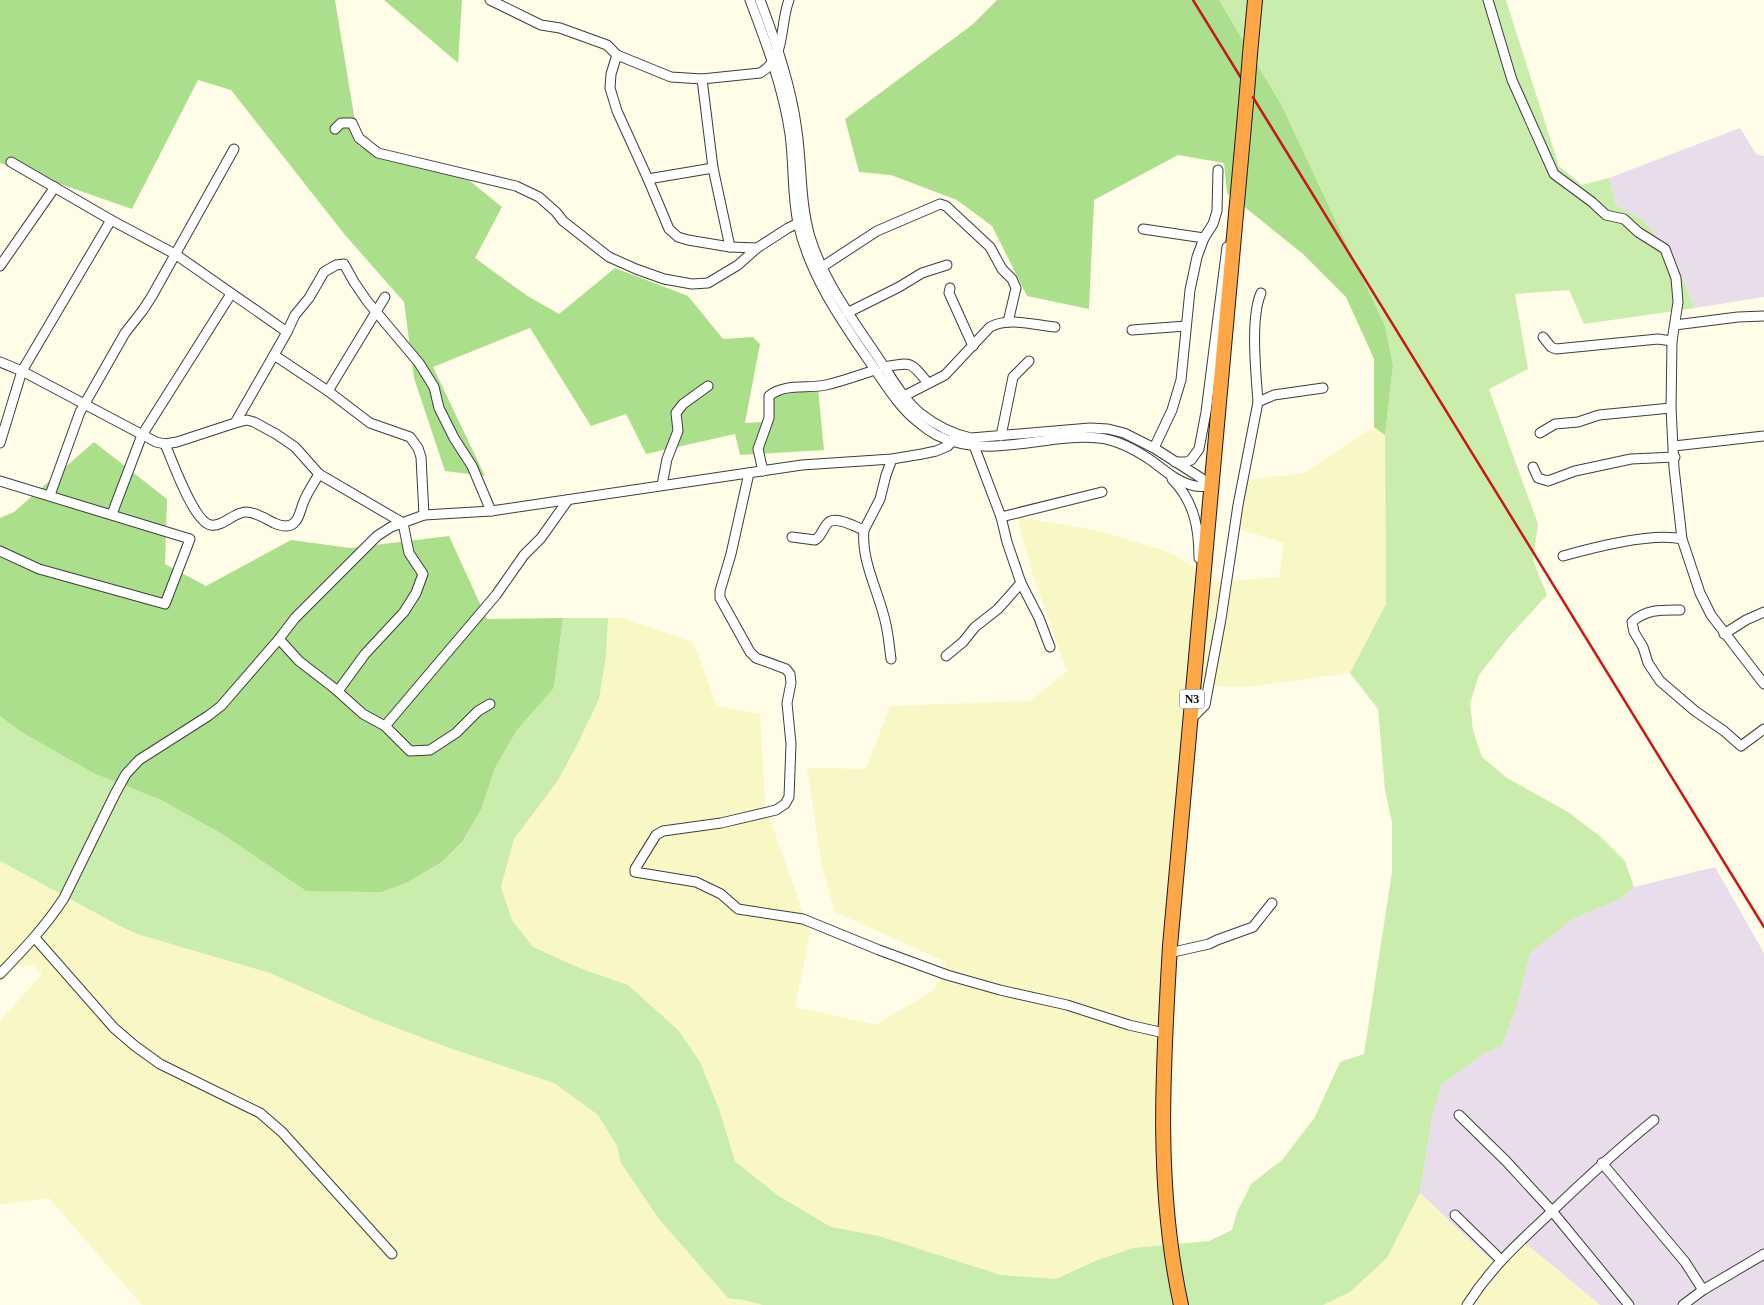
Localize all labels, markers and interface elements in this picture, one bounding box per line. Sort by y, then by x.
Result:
road number: N3 [1180,690,1204,709]

